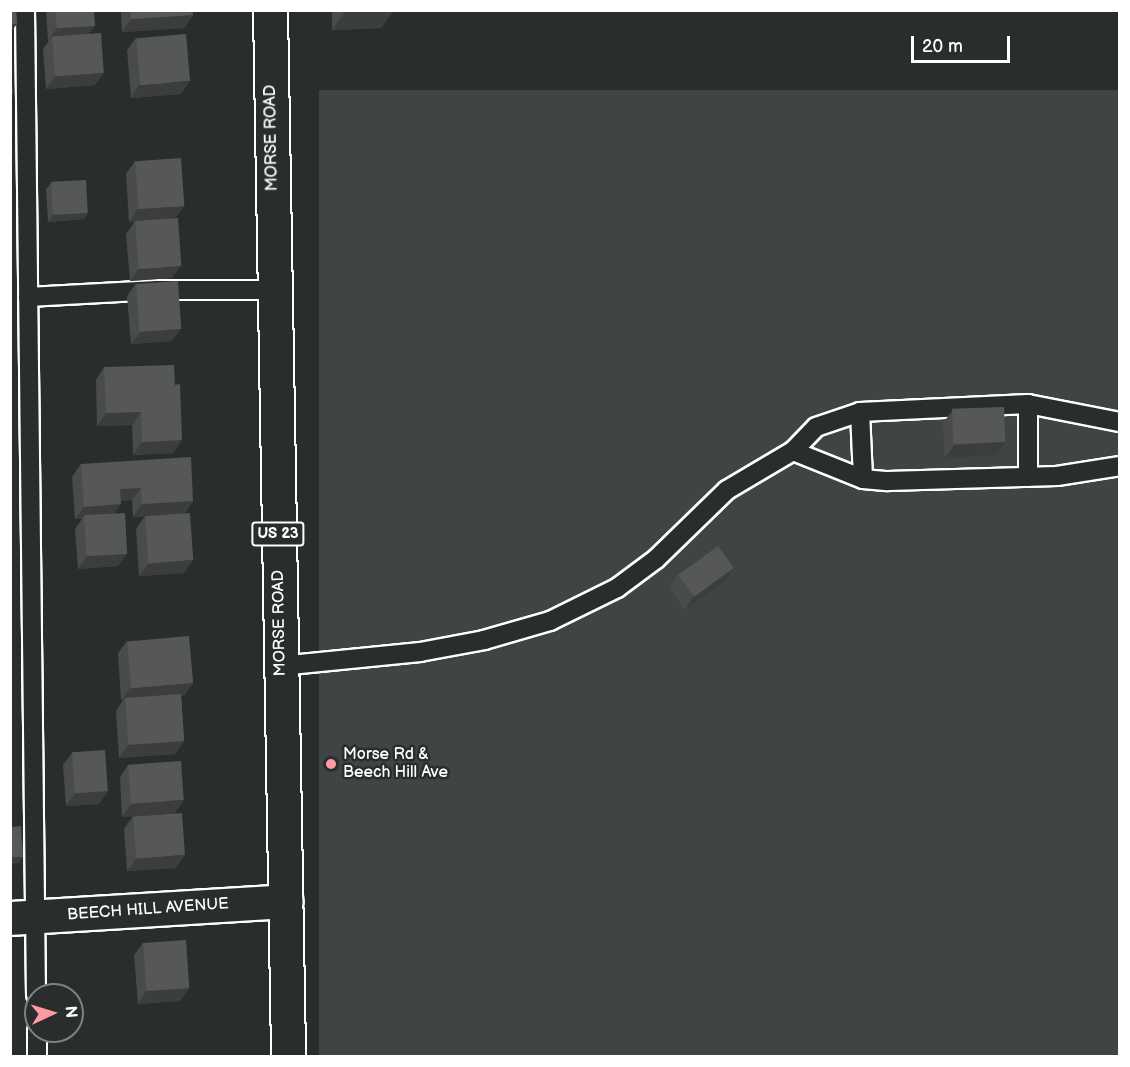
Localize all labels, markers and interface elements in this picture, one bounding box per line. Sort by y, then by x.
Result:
scale bar [914,24,1013,62]
text: 20 m [922,36,963,57]
street label: MORSE ROAD [261,85,283,191]
road number: US 23 [251,522,305,546]
street label: MORSE ROAD [269,570,291,676]
place label: Morse Rd & Beech Hill Ave [343,745,448,783]
marker: Morse Rd & Beech Hill Ave [324,757,338,771]
street label: BEECH HILL AVENUE [67,895,229,925]
north arrow [24,983,84,1043]
text: N [61,1005,80,1019]

